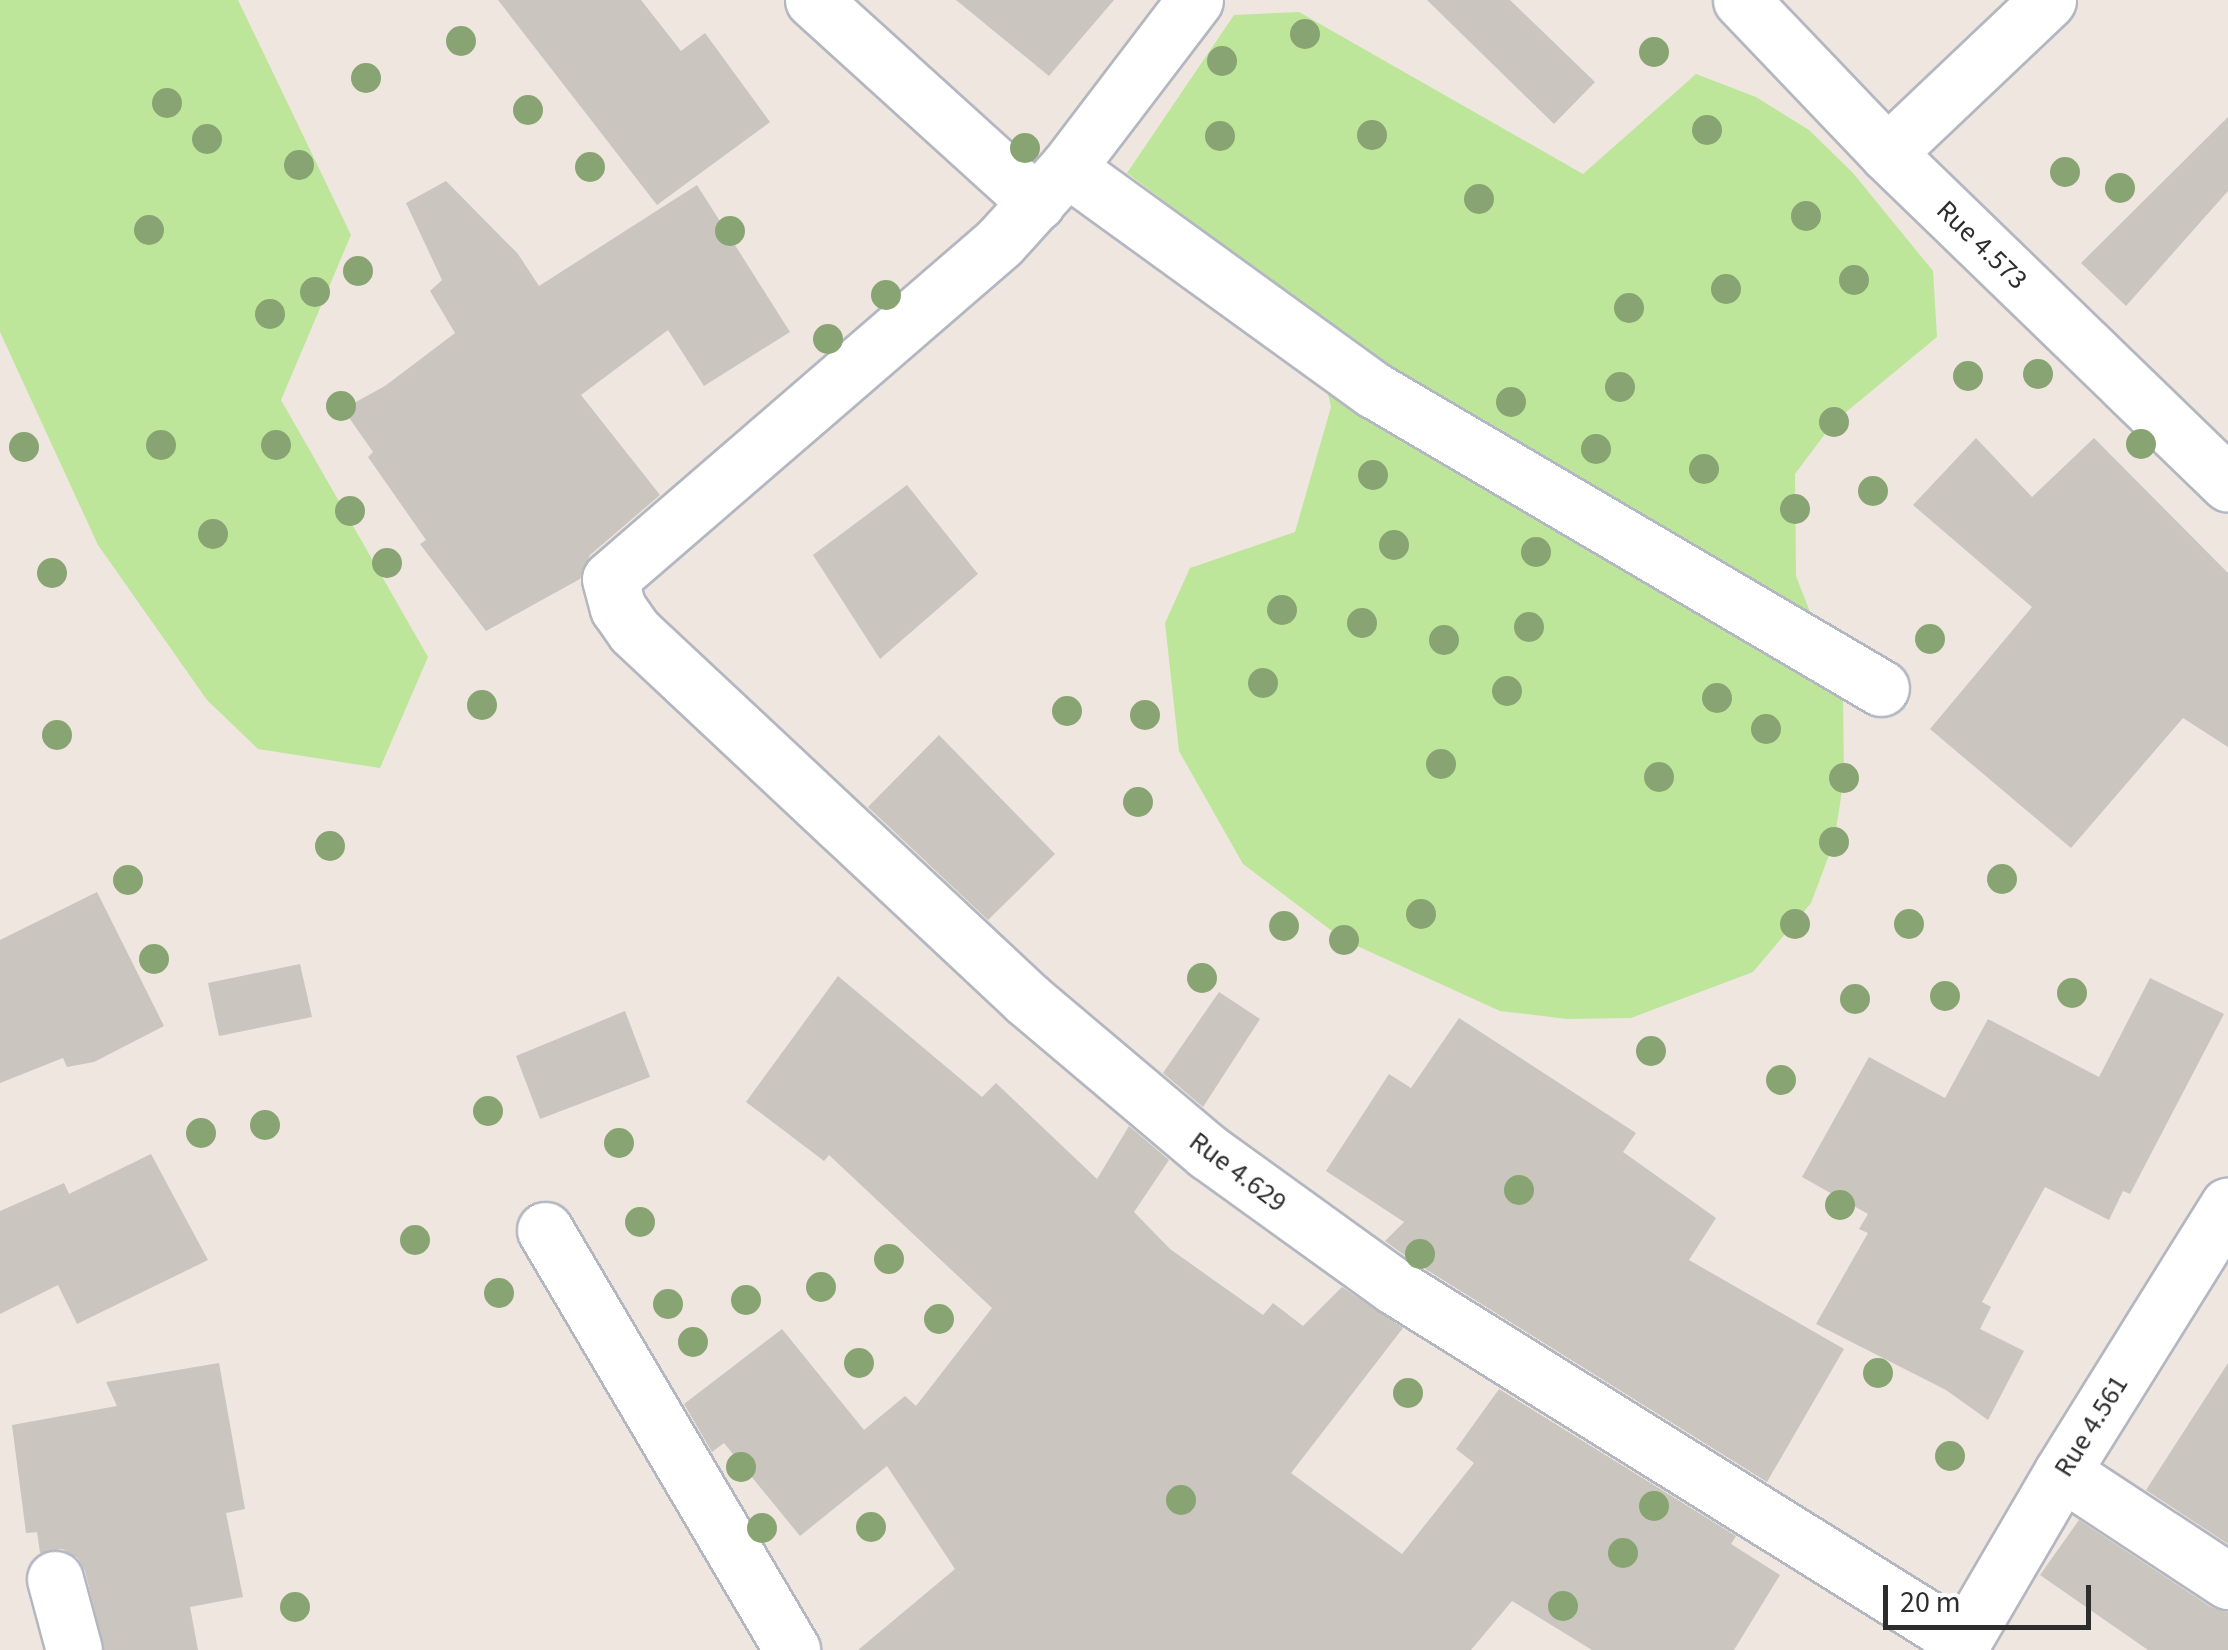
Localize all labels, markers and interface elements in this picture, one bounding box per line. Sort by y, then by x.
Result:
street label: Rue 4.573 [1930,194,2034,296]
street label: Rue 4.629 [1183,1124,1293,1220]
street label: Rue 4.561 [2047,1369,2135,1483]
scale bar [1888,1565,2096,1627]
text: 20 m [1900,1581,1961,1624]

